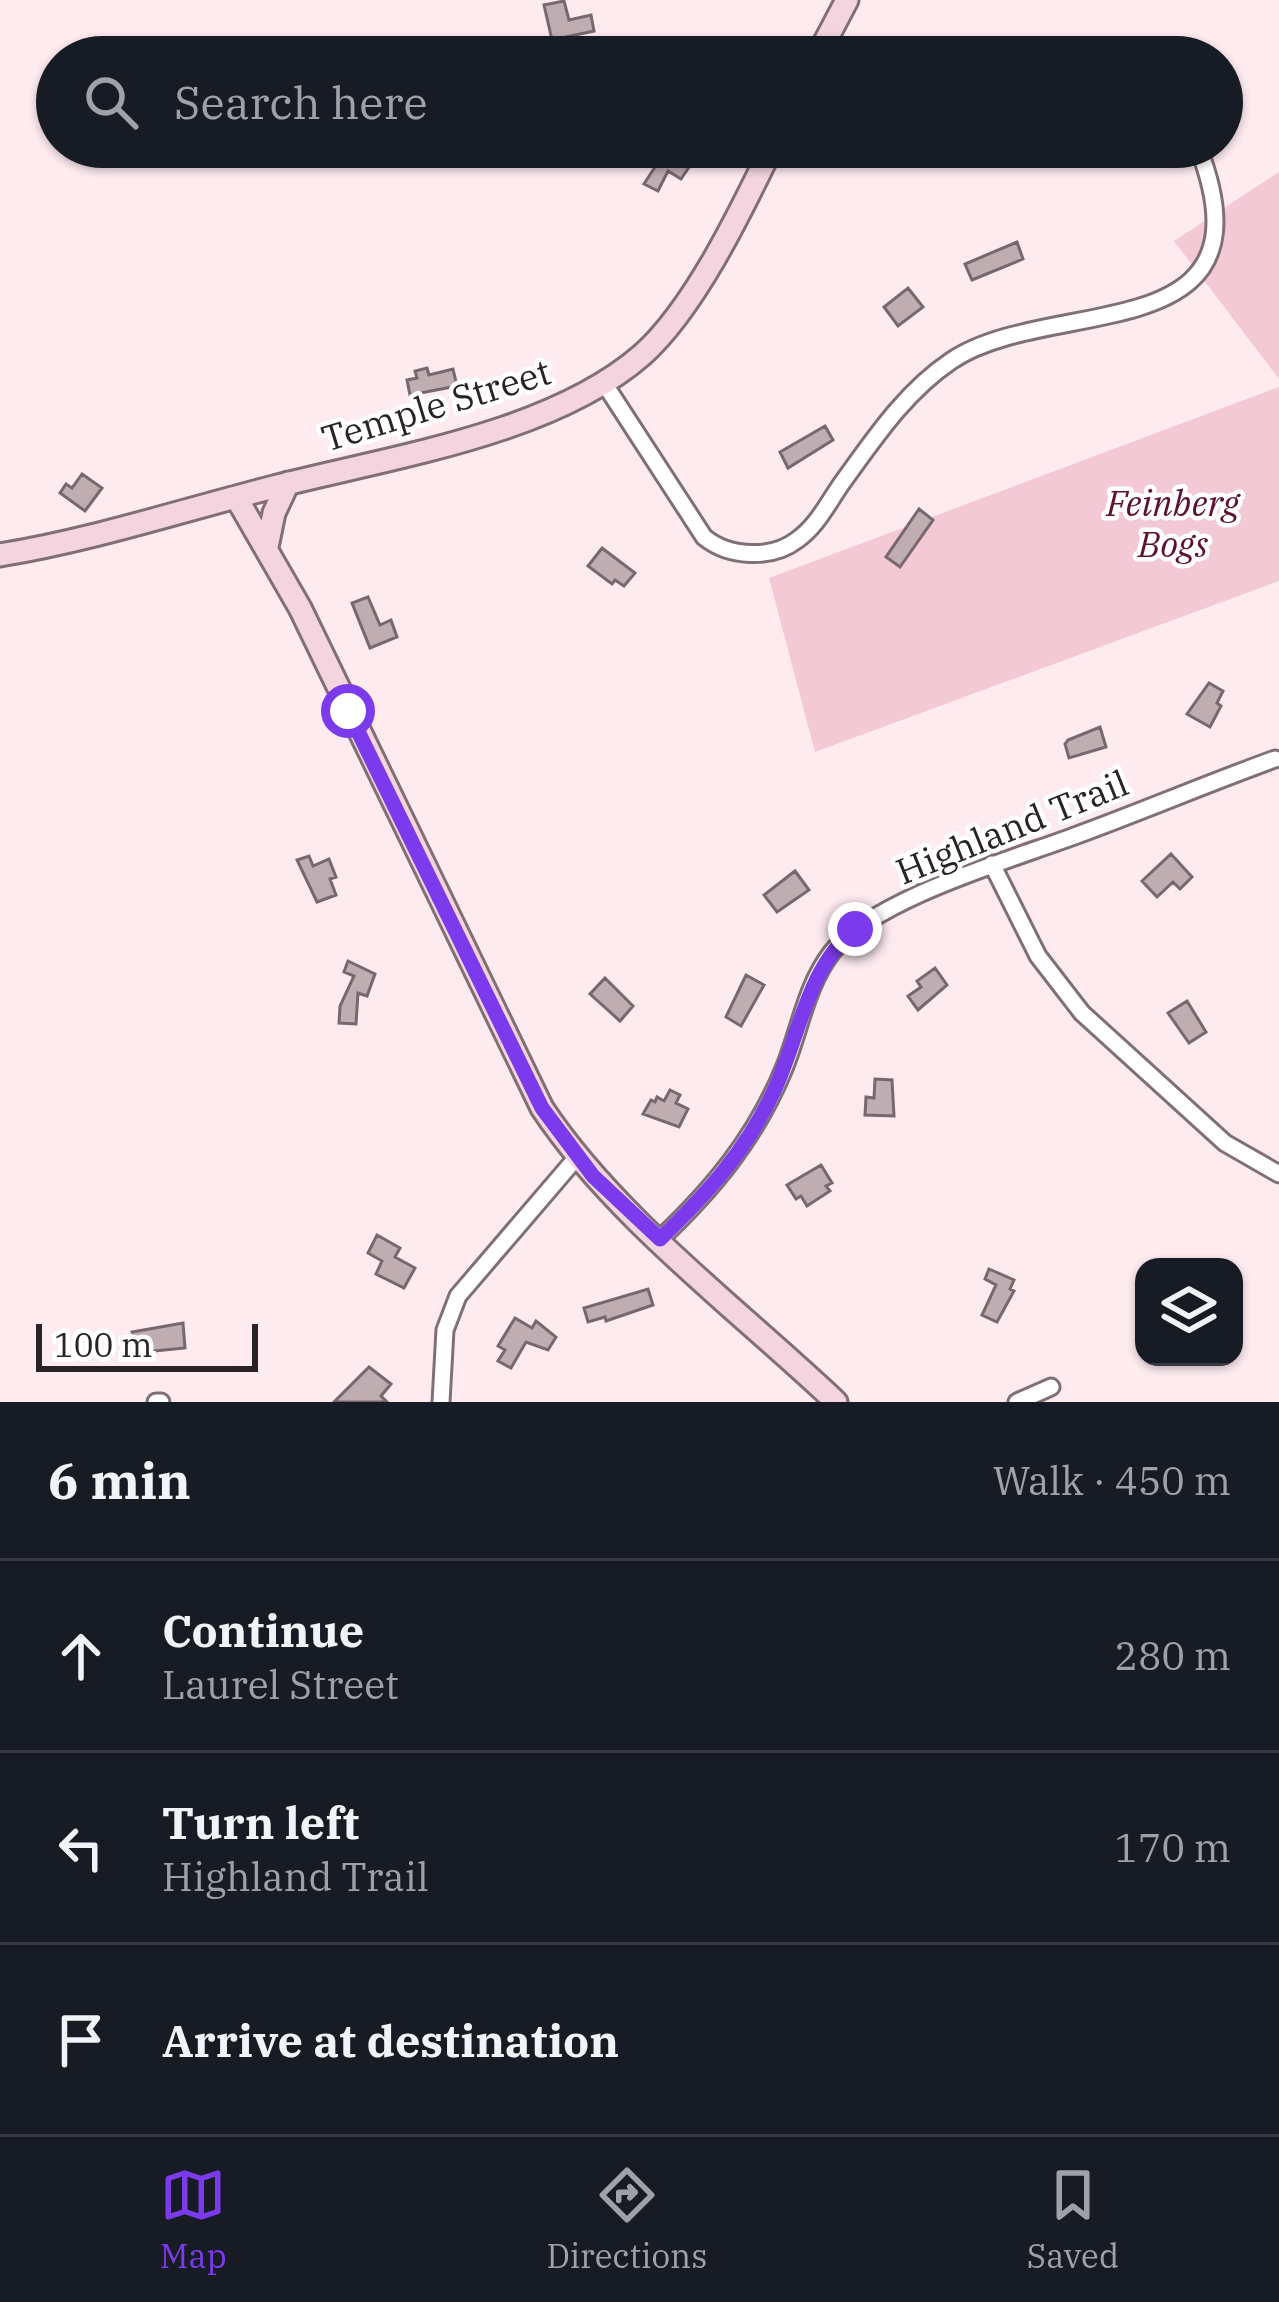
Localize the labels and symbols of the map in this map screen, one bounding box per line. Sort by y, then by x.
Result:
street label: Temple Street [316,347,556,462]
park label: Feinberg Bogs [1105,479,1241,567]
route start [321,684,375,738]
street label: Highland Trail [889,759,1135,894]
route end [828,902,882,956]
scale bar [36,1318,258,1371]

